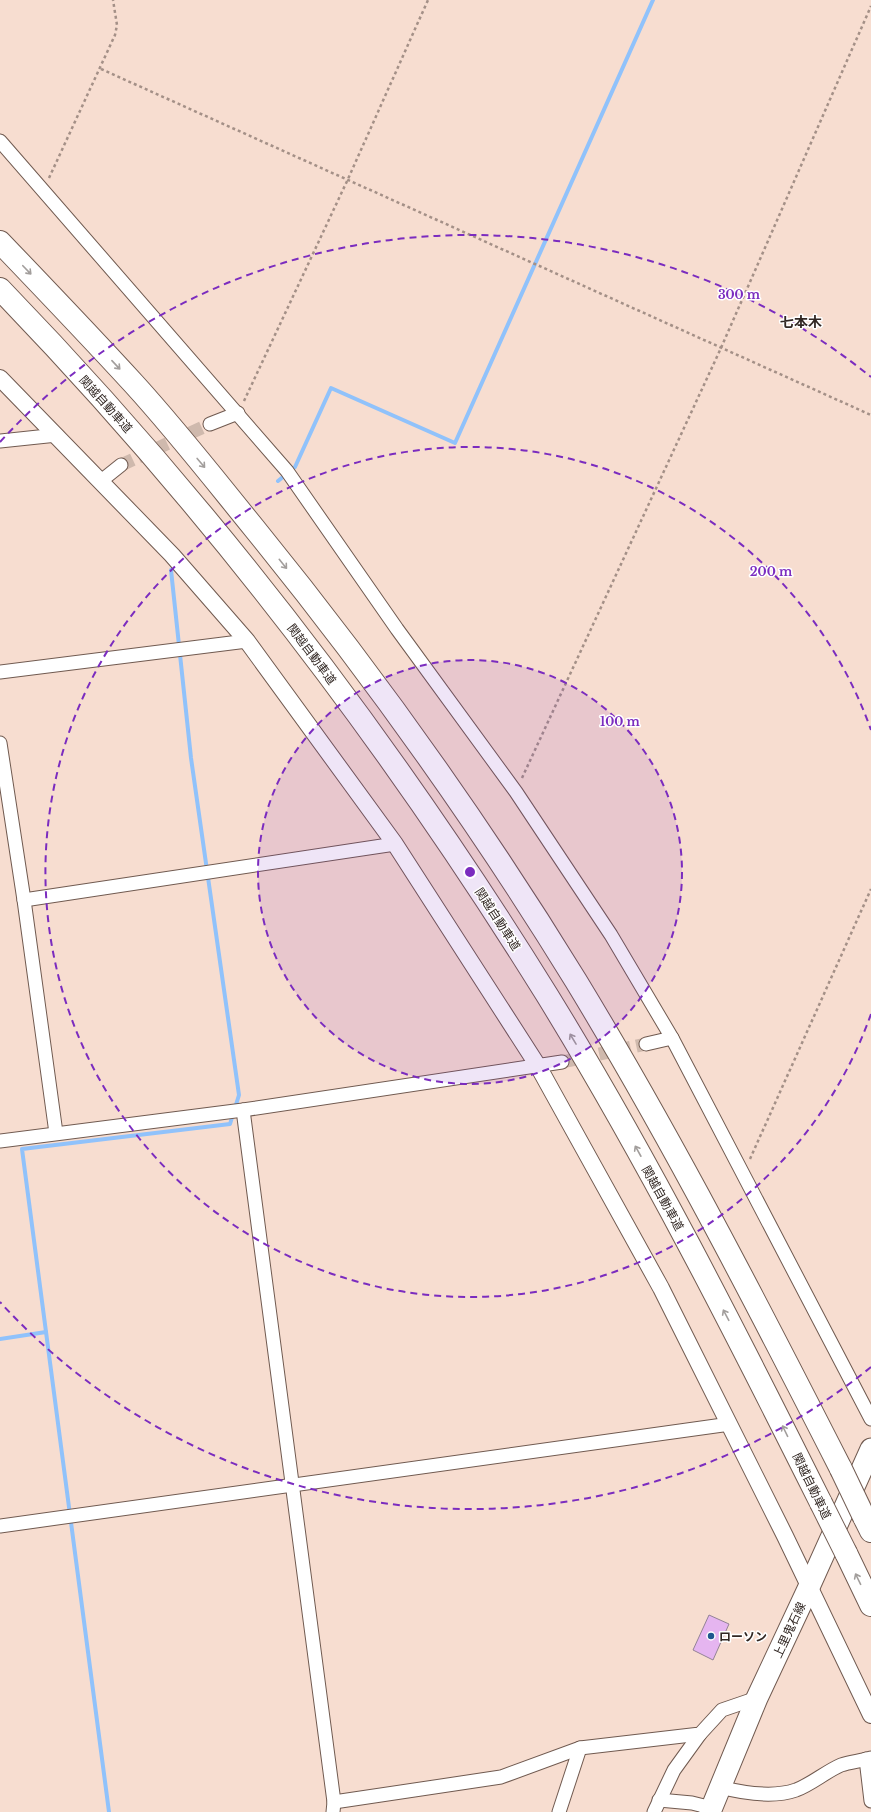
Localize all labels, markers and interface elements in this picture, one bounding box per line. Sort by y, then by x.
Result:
one-way arrow [22,265,32,275]
text: 300 m [718,287,761,302]
district label: 七本木 [780,313,822,331]
one-way arrow [111,360,121,370]
street label: 関越自動車道 [76,372,136,436]
one-way arrow [196,458,205,468]
one-way arrow [278,558,287,569]
text: 200 m [750,564,793,579]
street label: 関越自動車道 [284,621,340,687]
text: 100 m [600,714,641,729]
centre of rings [463,865,477,879]
street label: 関越自動車道 [472,885,524,953]
one-way arrow [568,1033,576,1045]
one-way arrow [633,1145,641,1157]
street label: 関越自動車道 [639,1163,687,1233]
one-way arrow [721,1309,729,1321]
one-way arrow [781,1425,788,1437]
street label: 関越自動車道 [789,1450,835,1522]
one-way arrow [854,1574,861,1586]
street label: 上里鬼石線 [770,1600,808,1660]
place label: ローソン [719,1629,767,1644]
marker: ローソン [706,1631,716,1641]

